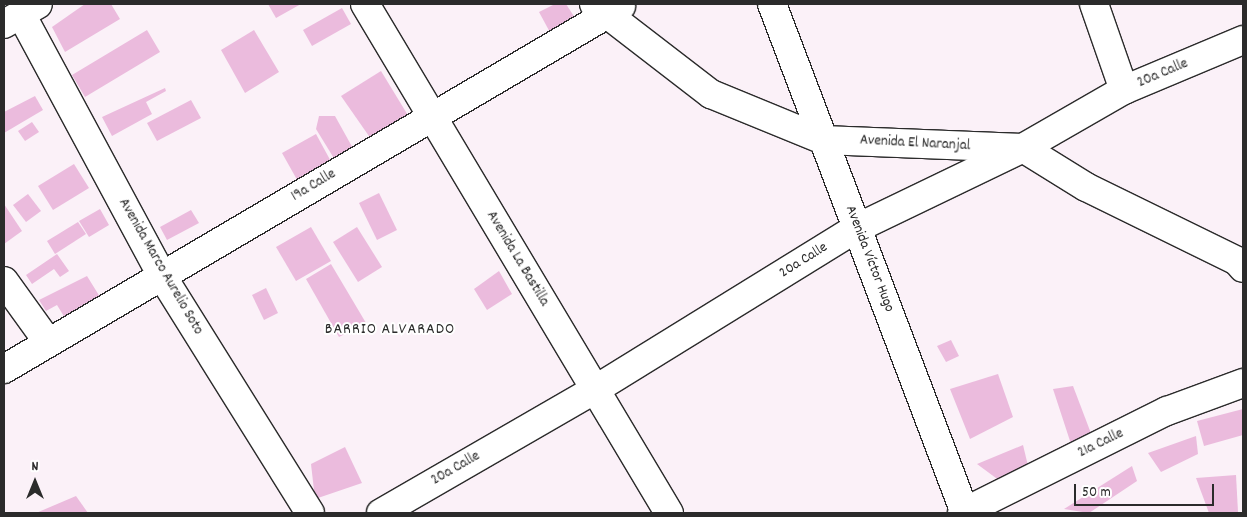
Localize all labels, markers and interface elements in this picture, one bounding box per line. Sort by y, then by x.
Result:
street label: 20a Calle [1135,55,1191,93]
street label: Avenida El Naranjal [859,132,971,156]
street label: 19a Calle [288,166,340,206]
street label: Avenida Marco Aurelio Soto [114,196,206,338]
street label: Avenida Víctor Hugo [840,203,898,315]
street label: Avenida La Bastilla [482,208,552,310]
street label: 20a Calle [777,239,831,283]
district label: BARRIO ALVARADO [323,320,457,340]
street label: 21a Calle [1075,425,1127,463]
street label: 20a Calle [428,448,484,490]
north arrow [10,457,60,507]
text: N [32,457,38,477]
scale bar [1077,474,1217,506]
text: 50 m [1082,482,1111,504]

